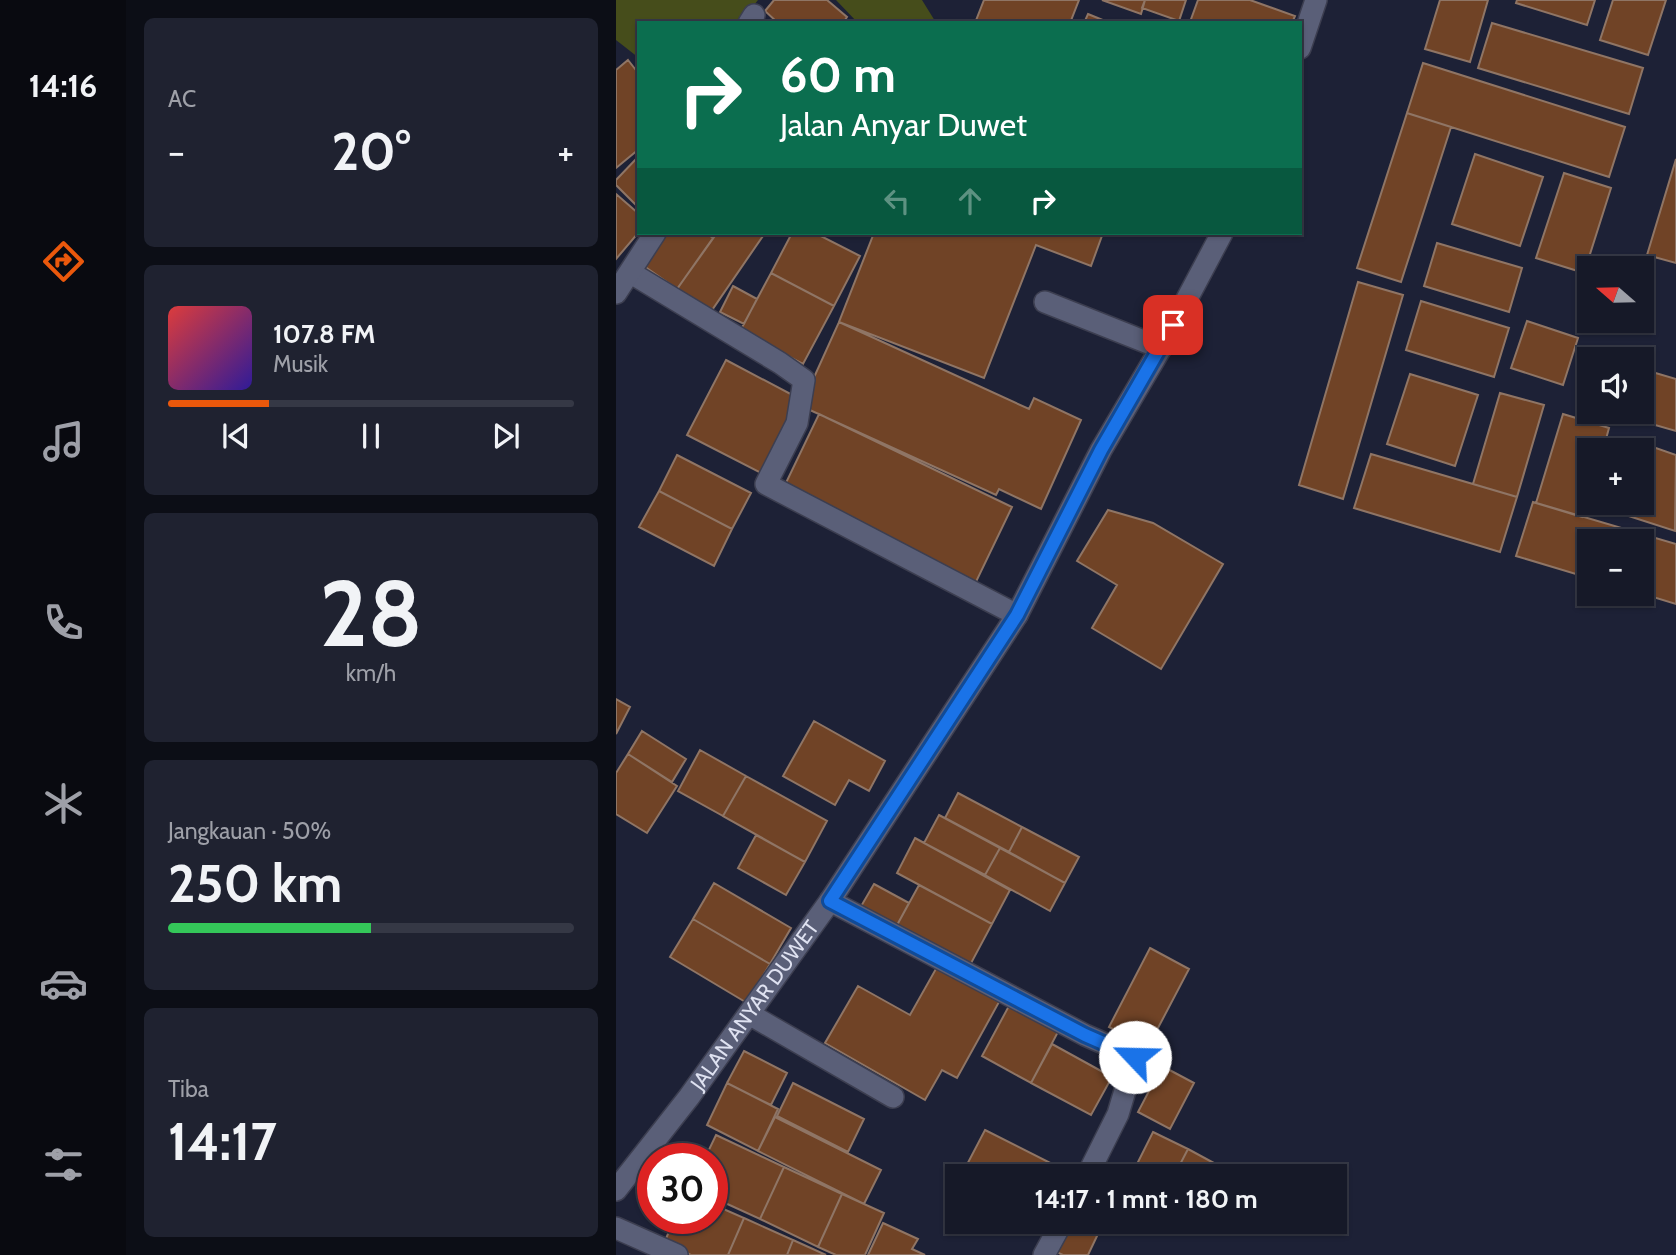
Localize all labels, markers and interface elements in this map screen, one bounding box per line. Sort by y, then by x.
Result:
text: 60 m [780,45,896,104]
icon: right [665,49,756,140]
text: 14:16 [29,66,97,105]
text: AC [168,85,196,113]
text: Jalan Anyar Duwet [780,105,1027,144]
text: 20° [331,120,411,183]
text: − [168,128,185,175]
text: + [557,128,574,175]
icon: left [878,182,916,220]
icon: ahead [951,182,989,220]
icon: right [1024,182,1062,220]
icon: directions [39,237,88,286]
north arrow [1577,256,1654,332]
map controls [1577,256,1654,606]
pin [1143,295,1203,355]
icon: arrive [1154,306,1192,344]
text: 107.8 FM [273,318,376,350]
button: sound [1577,347,1654,424]
text: Musik [273,350,328,378]
icon: music [39,417,88,466]
icon: previous [217,417,255,455]
icon: pause [352,417,390,455]
icon: next [487,417,525,455]
button: + [1577,438,1654,515]
button: − [1577,529,1654,606]
text: 28 [319,558,423,669]
icon: phone [39,598,88,647]
text: km/h [346,659,396,687]
icon: climate [39,779,88,828]
text: Jangkauan · 50% [168,817,331,845]
text: 250 km [168,852,342,915]
street label: JALAN ANYAR DUWET [684,915,824,1096]
icon: car [39,959,88,1008]
position arrow [1098,1020,1172,1094]
text: Tiba [168,1075,209,1103]
text: 14:17 [168,1110,277,1173]
icon: filters [39,1140,88,1189]
speed limit sign: 30 [637,1143,728,1234]
text: 14:17 · 1 mnt · 180 m [1034,1183,1258,1215]

